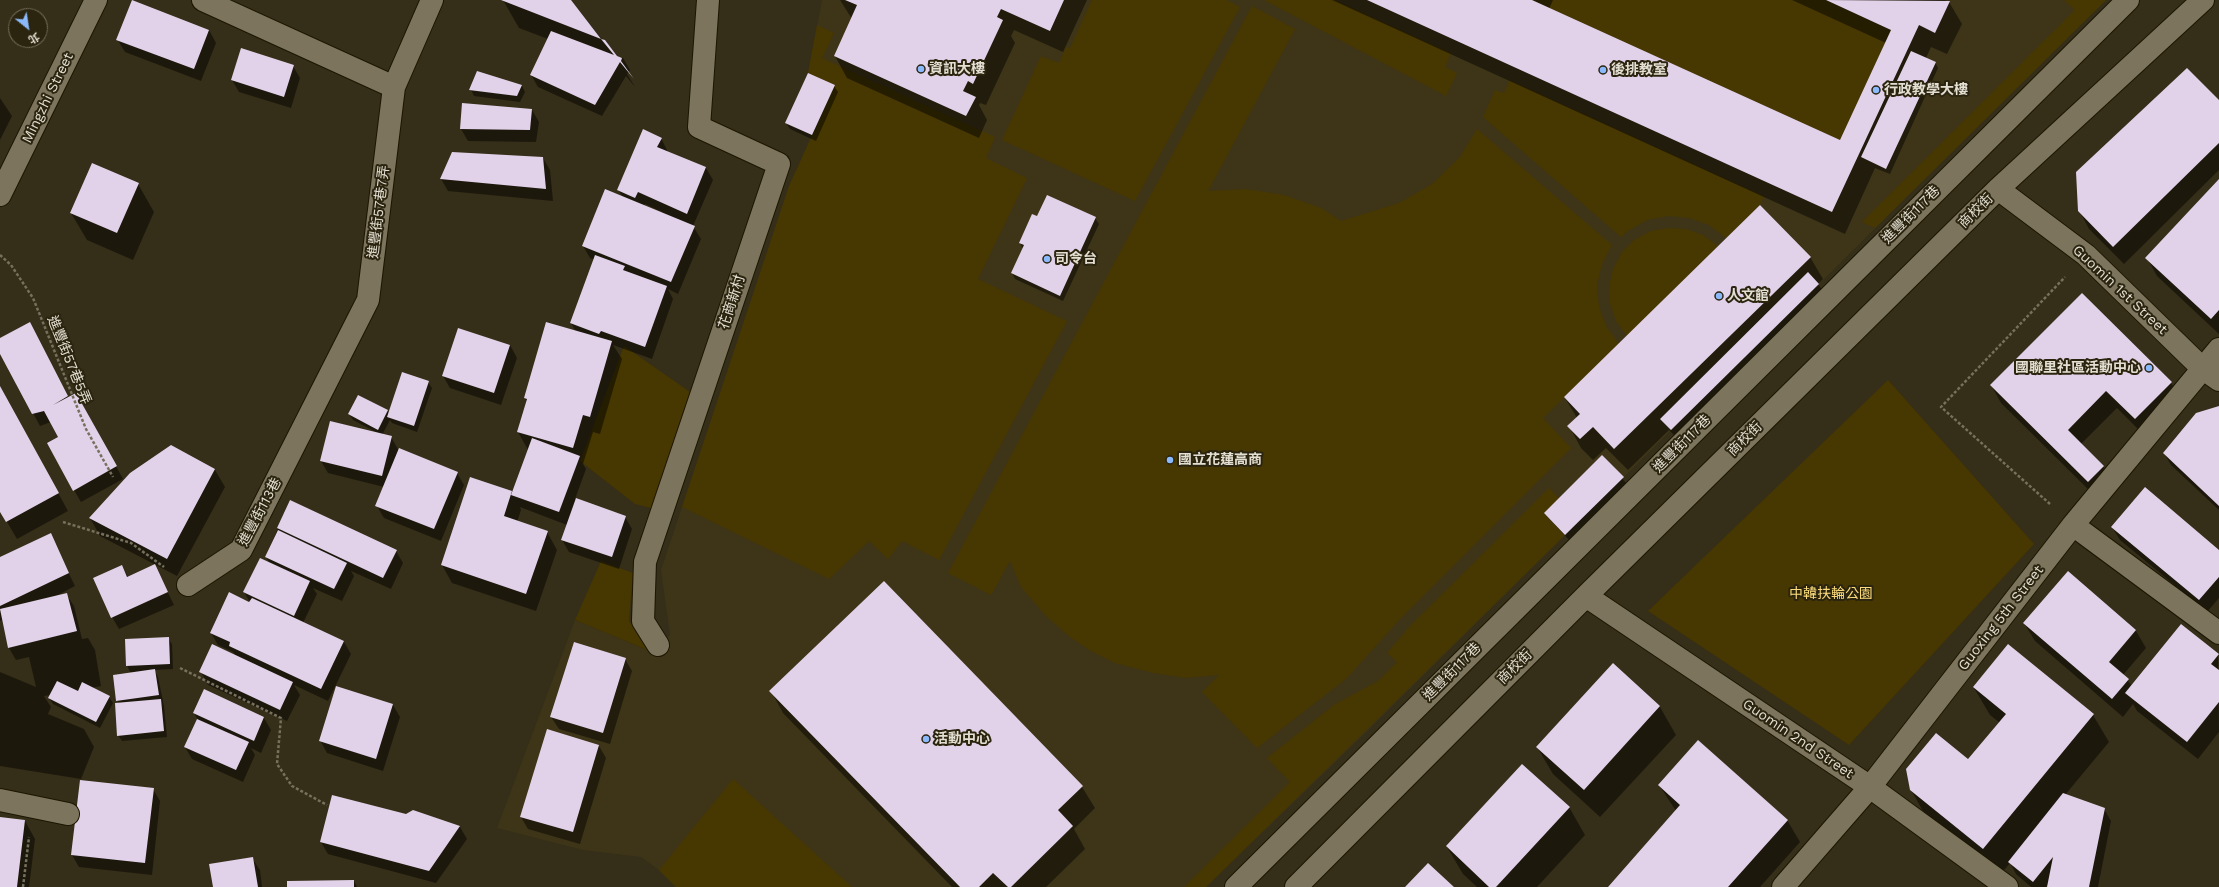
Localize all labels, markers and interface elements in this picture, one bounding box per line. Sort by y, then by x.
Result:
north arrow [8,8,48,48]
text: 北 [26,30,42,46]
street label: Mingzhi Street [19,50,77,146]
place label: 資訊大樓 [929,61,985,77]
place label: 後排教室 [1611,62,1667,78]
marker: 資訊大樓 [916,64,926,74]
marker: 後排教室 [1598,65,1608,75]
place label: 行政教學大樓 [1884,82,1968,98]
marker: 行政教學大樓 [1871,85,1881,95]
street label: 進豐街57巷7弄 [365,164,393,260]
street label: 進豐街117巷 [1879,183,1943,247]
street label: 商校街 [1955,190,1997,232]
street label: Guomin 1st Street [2069,242,2171,338]
place label: 司令台 [1055,251,1097,267]
marker: 司令台 [1042,254,1052,264]
street label: 花商新村 [715,273,749,331]
place label: 人文館 [1727,288,1769,304]
marker: 人文館 [1714,291,1724,301]
street label: 進豐街57巷5弄 [44,313,94,407]
place label: 國聯里社區活動中心 [2015,360,2141,376]
marker: 國聯里社區活動中心 [2144,363,2154,373]
street label: 進豐街117巷 [1650,412,1714,476]
street label: 商校街 [1724,418,1766,460]
place label: 國立花蓮高商 [1178,452,1262,468]
marker: 國立花蓮高商 [1165,455,1175,465]
street label: 進豐街113巷 [235,475,285,549]
street label: Guoxing 5th Street [1955,562,2047,674]
park label: 中韓扶輪公園 [1789,586,1873,602]
street label: 進豐街117巷 [1420,640,1484,704]
street label: 商校街 [1494,646,1536,688]
street label: Guomin 2nd Street [1739,696,1857,782]
place label: 活動中心 [934,731,990,747]
marker: 活動中心 [921,734,931,744]

